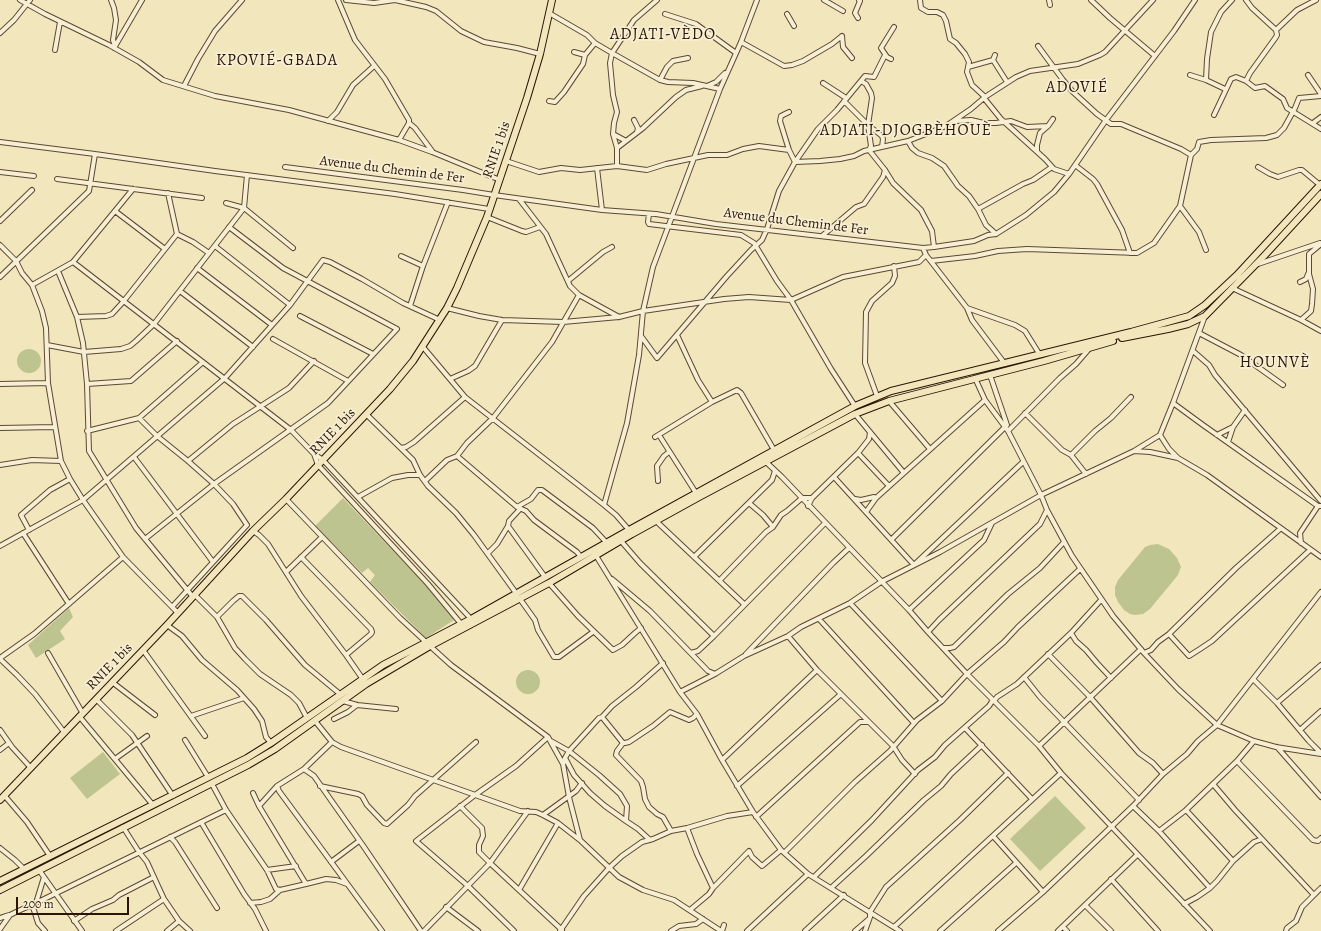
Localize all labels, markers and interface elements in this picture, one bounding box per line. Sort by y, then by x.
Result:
district label: ADJATI-VÈDO [610,25,716,45]
district label: KPOVIÉ-GBADA [216,51,338,71]
district label: ADOVIÉ [1046,78,1108,98]
street label: RNIE 1 bis [479,119,515,181]
district label: ADJATI-DJOGBÈHOUÈ [820,121,992,141]
street label: Avenue du Chemin de Fer [319,153,465,187]
street label: Avenue du Chemin de Fer [723,205,869,239]
district label: HOUNVÈ [1240,353,1310,373]
street label: RNIE 1 bis [306,405,360,459]
street label: RNIE 1 bis [83,640,137,694]
scale bar [18,889,131,915]
text: 200 m [23,896,54,912]

